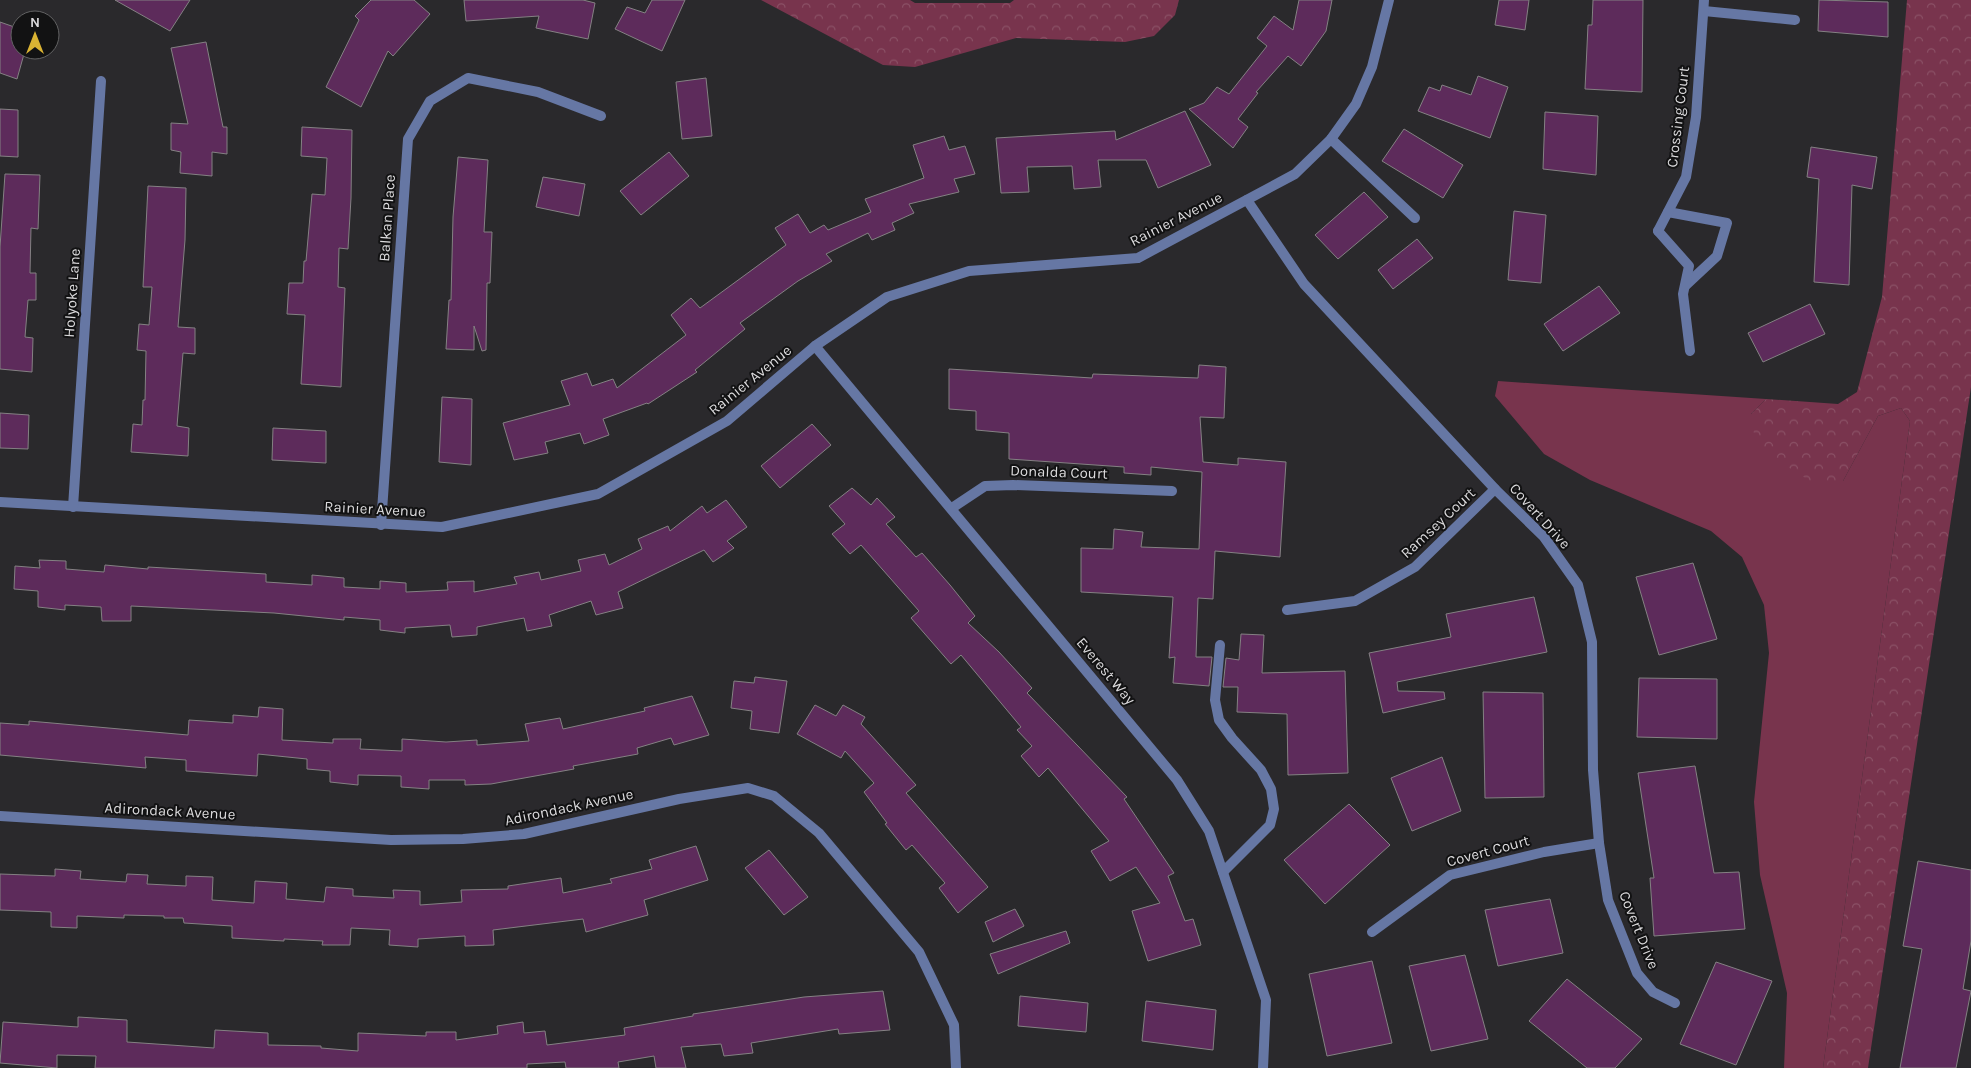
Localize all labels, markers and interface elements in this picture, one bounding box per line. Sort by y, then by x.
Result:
north arrow [10,10,60,60]
text: N [30,14,40,31]
street label: Crossing Court [1663,65,1693,169]
street label: Balkan Place [375,174,399,262]
street label: Rainier Avenue [1127,188,1225,250]
street label: Holyoke Lane [60,248,84,338]
street label: Rainier Avenue [705,341,795,419]
street label: Donalda Court [1010,461,1109,483]
street label: Covert Drive [1506,479,1574,553]
street label: Ramsey Court [1397,484,1479,562]
street label: Rainier Avenue [324,497,426,521]
street label: Everest Way [1073,634,1139,708]
street label: Adirondack Avenue [503,785,635,829]
street label: Adirondack Avenue [104,799,236,823]
street label: Covert Court [1445,831,1532,871]
street label: Covert Drive [1615,888,1663,972]

